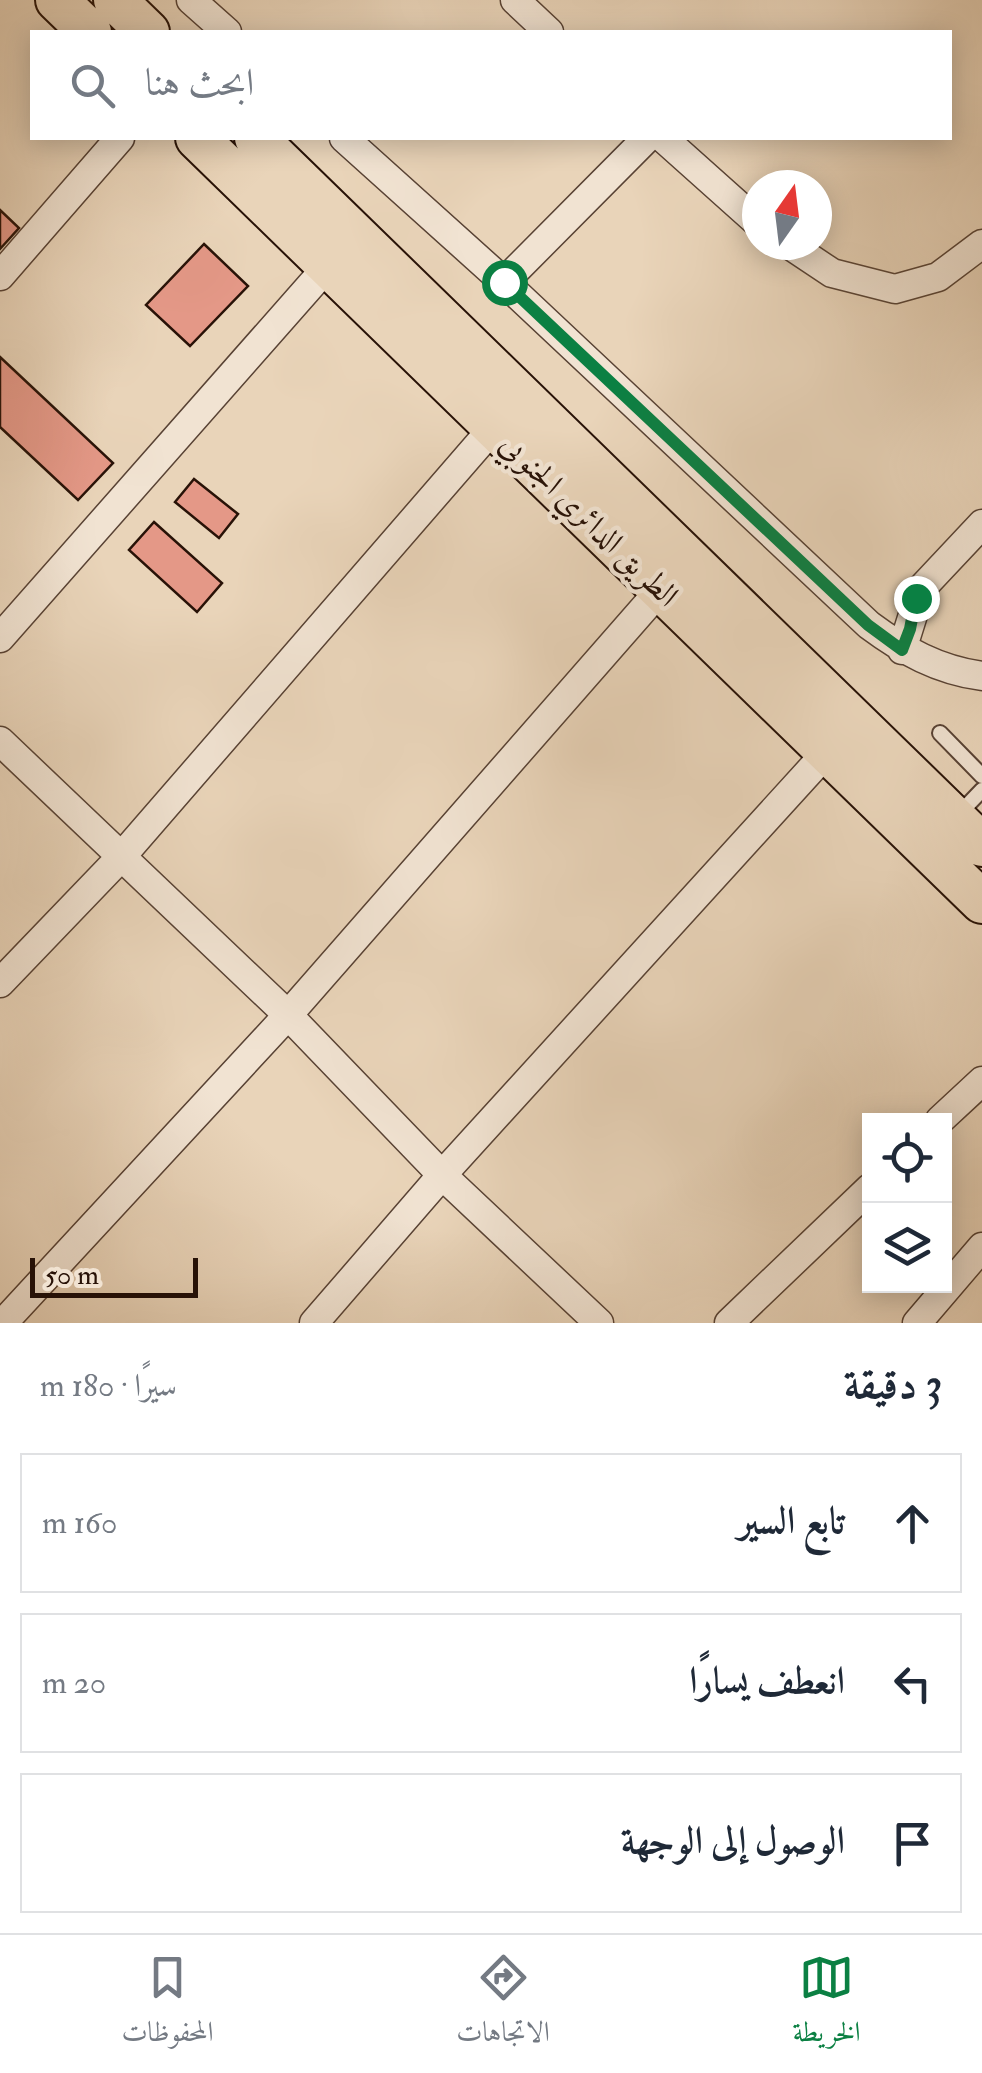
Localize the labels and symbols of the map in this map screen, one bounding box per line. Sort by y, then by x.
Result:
north arrow [742,170,832,260]
route start [482,260,528,306]
street label: الطريق الدائري الجنوبي [488,425,687,619]
route end [894,576,940,622]
scale bar [30,1253,198,1298]

